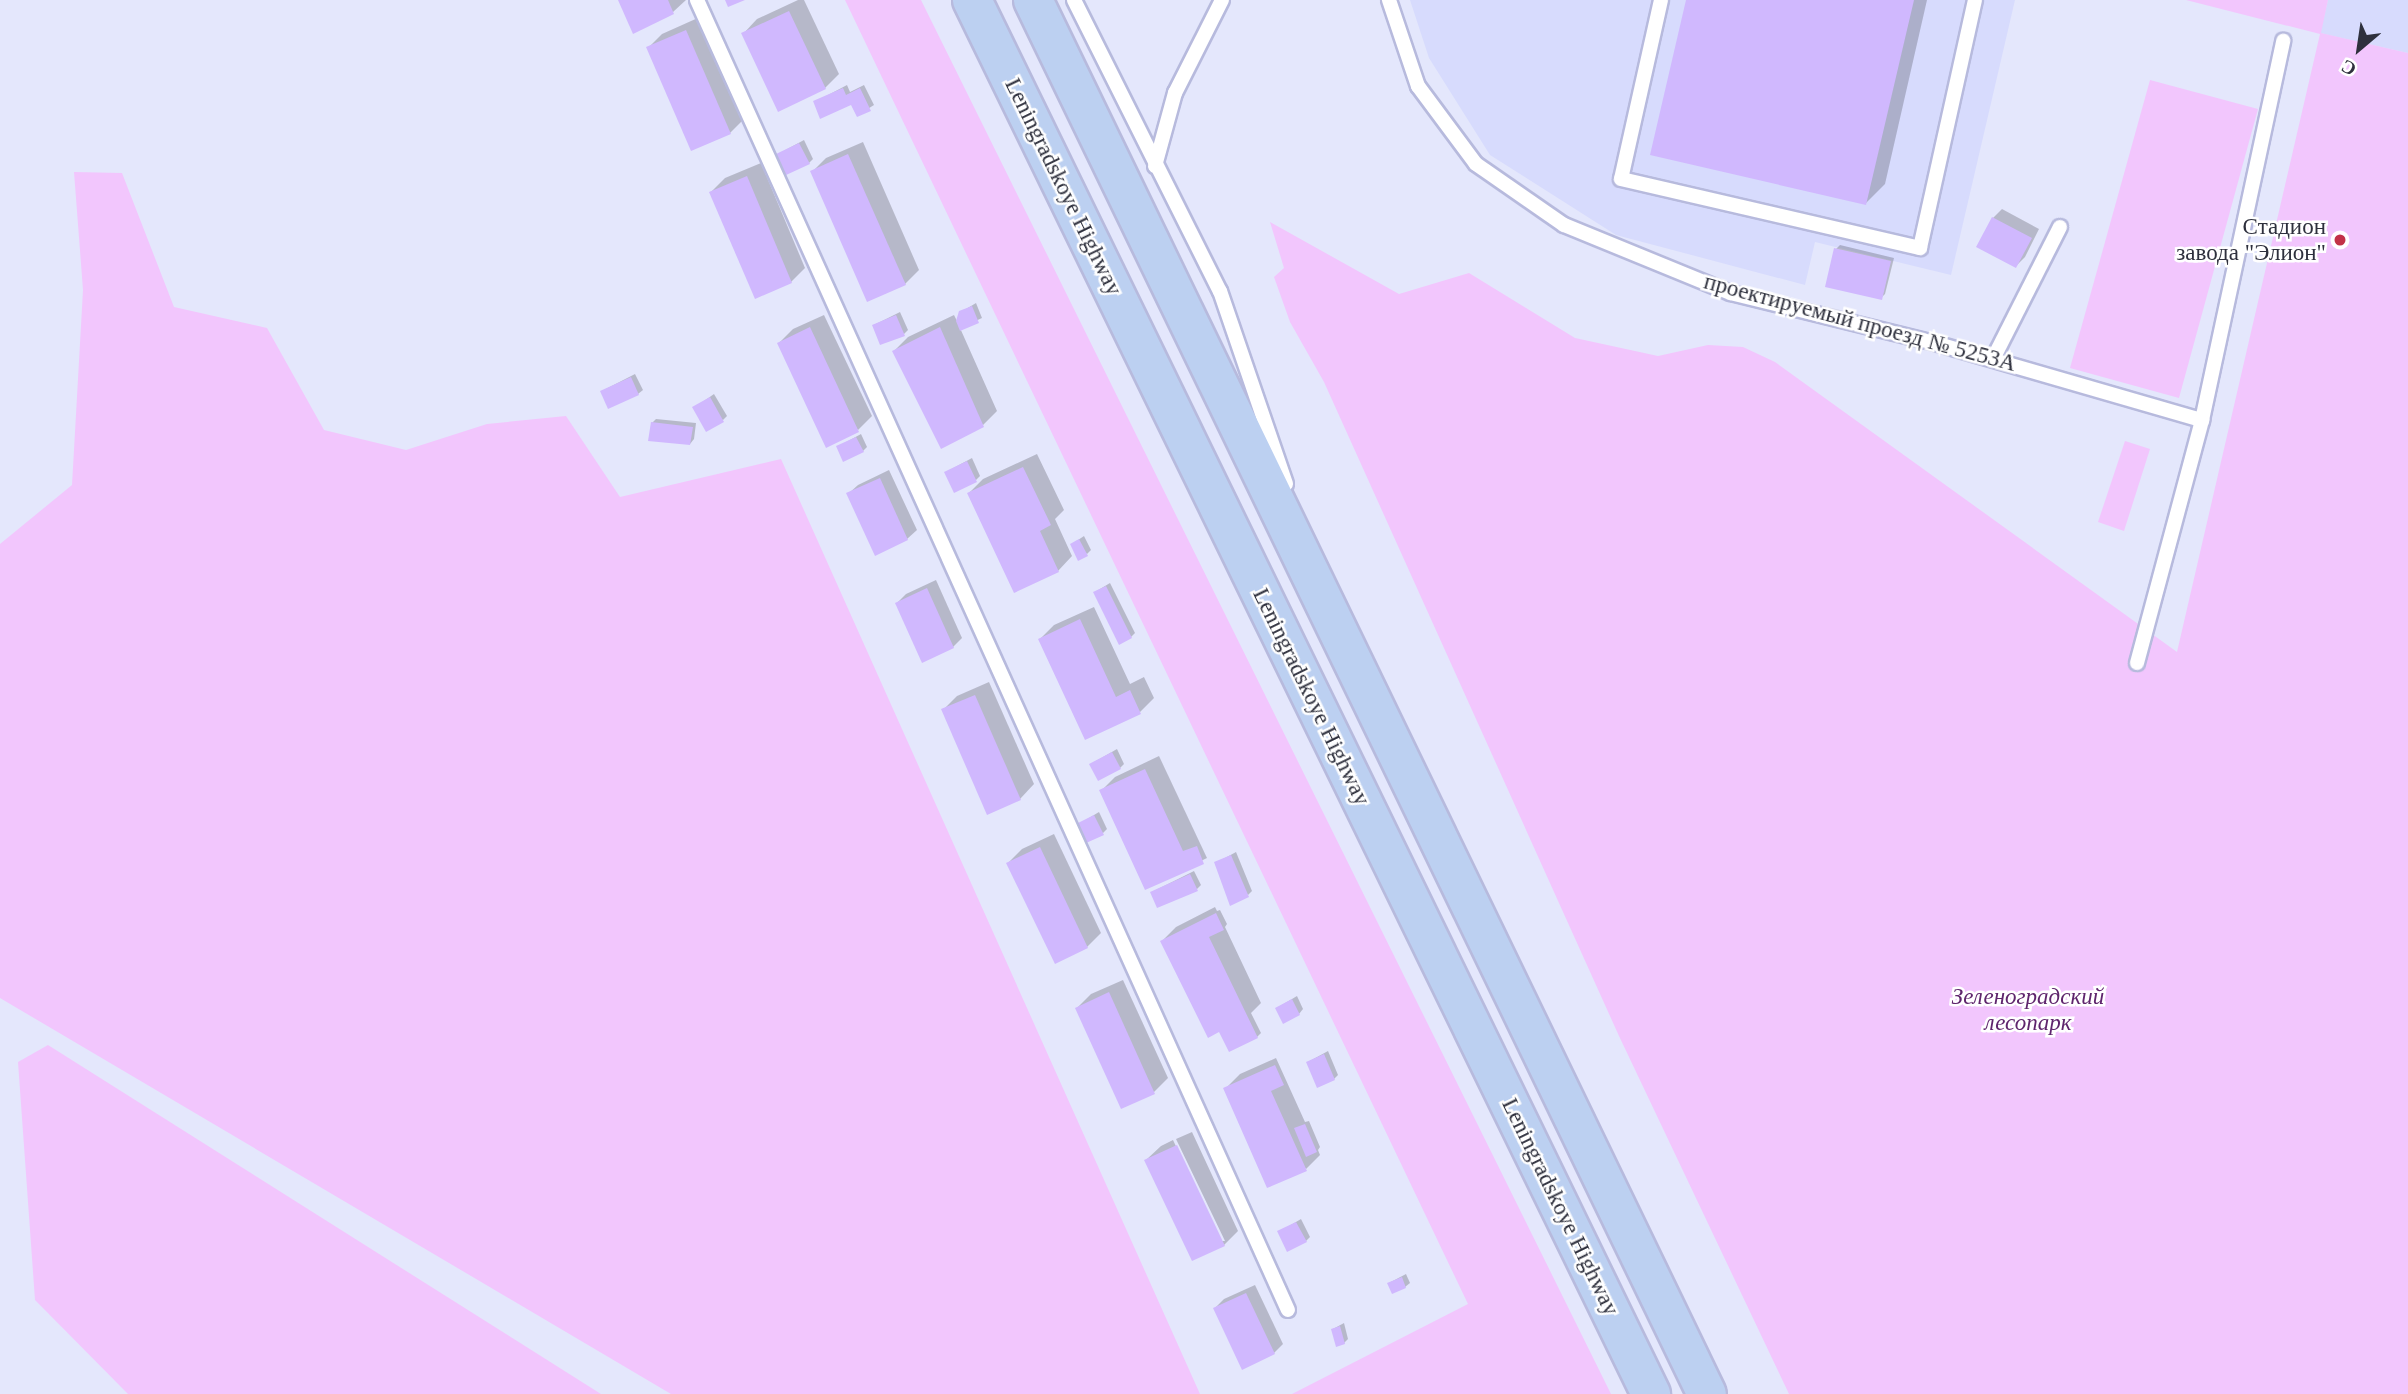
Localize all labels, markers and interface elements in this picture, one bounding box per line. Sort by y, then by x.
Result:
north arrow [2324,14,2394,84]
text: С [2337,55,2360,80]
street label: Leningradskoye Highway [998,74,1128,300]
place label: Стадион завода "Элион" [2176,213,2326,267]
marker: Стадион завода "Элион" [2332,232,2348,248]
street label: проектируемый проезд № 5253А [1701,268,2019,378]
street label: Leningradskoye Highway [1246,584,1376,810]
park label: Зеленоградский лесопарк [1952,983,2104,1037]
street label: Leningradskoye Highway [1495,1094,1625,1320]

